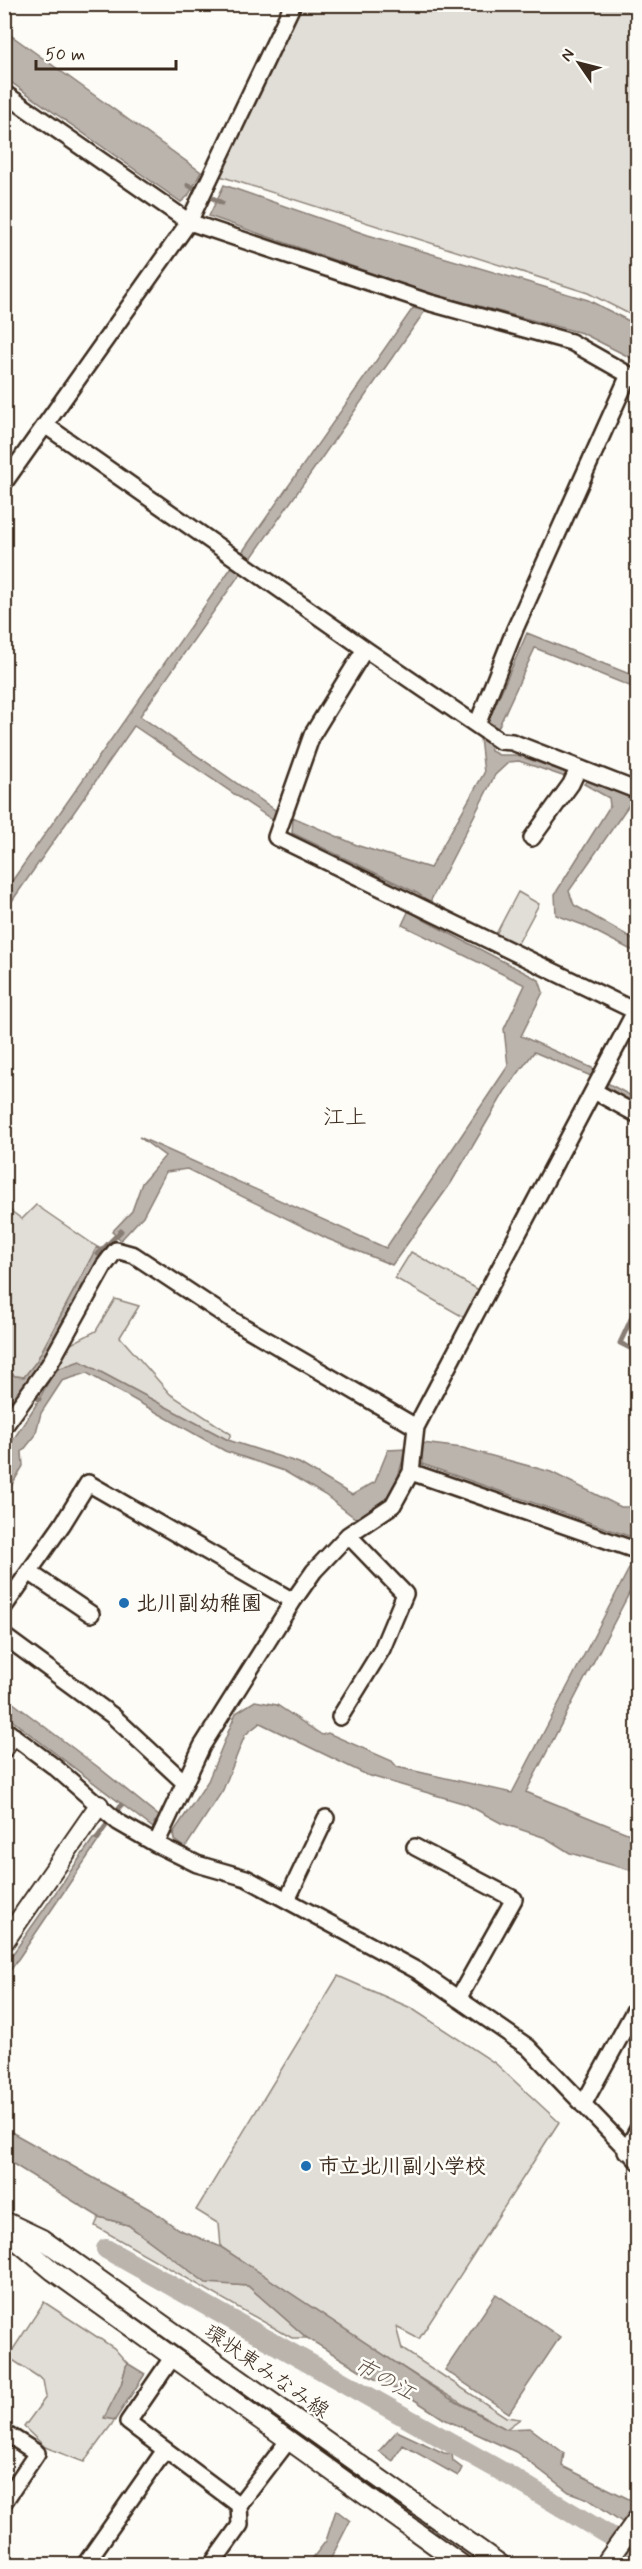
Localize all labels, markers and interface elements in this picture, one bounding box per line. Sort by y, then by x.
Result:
scale bar [36,33,176,71]
north arrow [549,33,609,93]
text: 50 m [45,43,85,67]
text: N [556,45,580,66]
district label: 江上 [323,1104,367,1132]
place label: 北川副幼稚園 [136,1590,262,1618]
marker: 北川副幼稚園 [117,1596,131,1610]
place label: 市立北川副小学校 [318,2153,486,2181]
marker: 市立北川副小学校 [299,2159,313,2173]
street label: 環状東みなみ線 [198,2318,335,2425]
water label: 市の江 [348,2352,421,2408]

